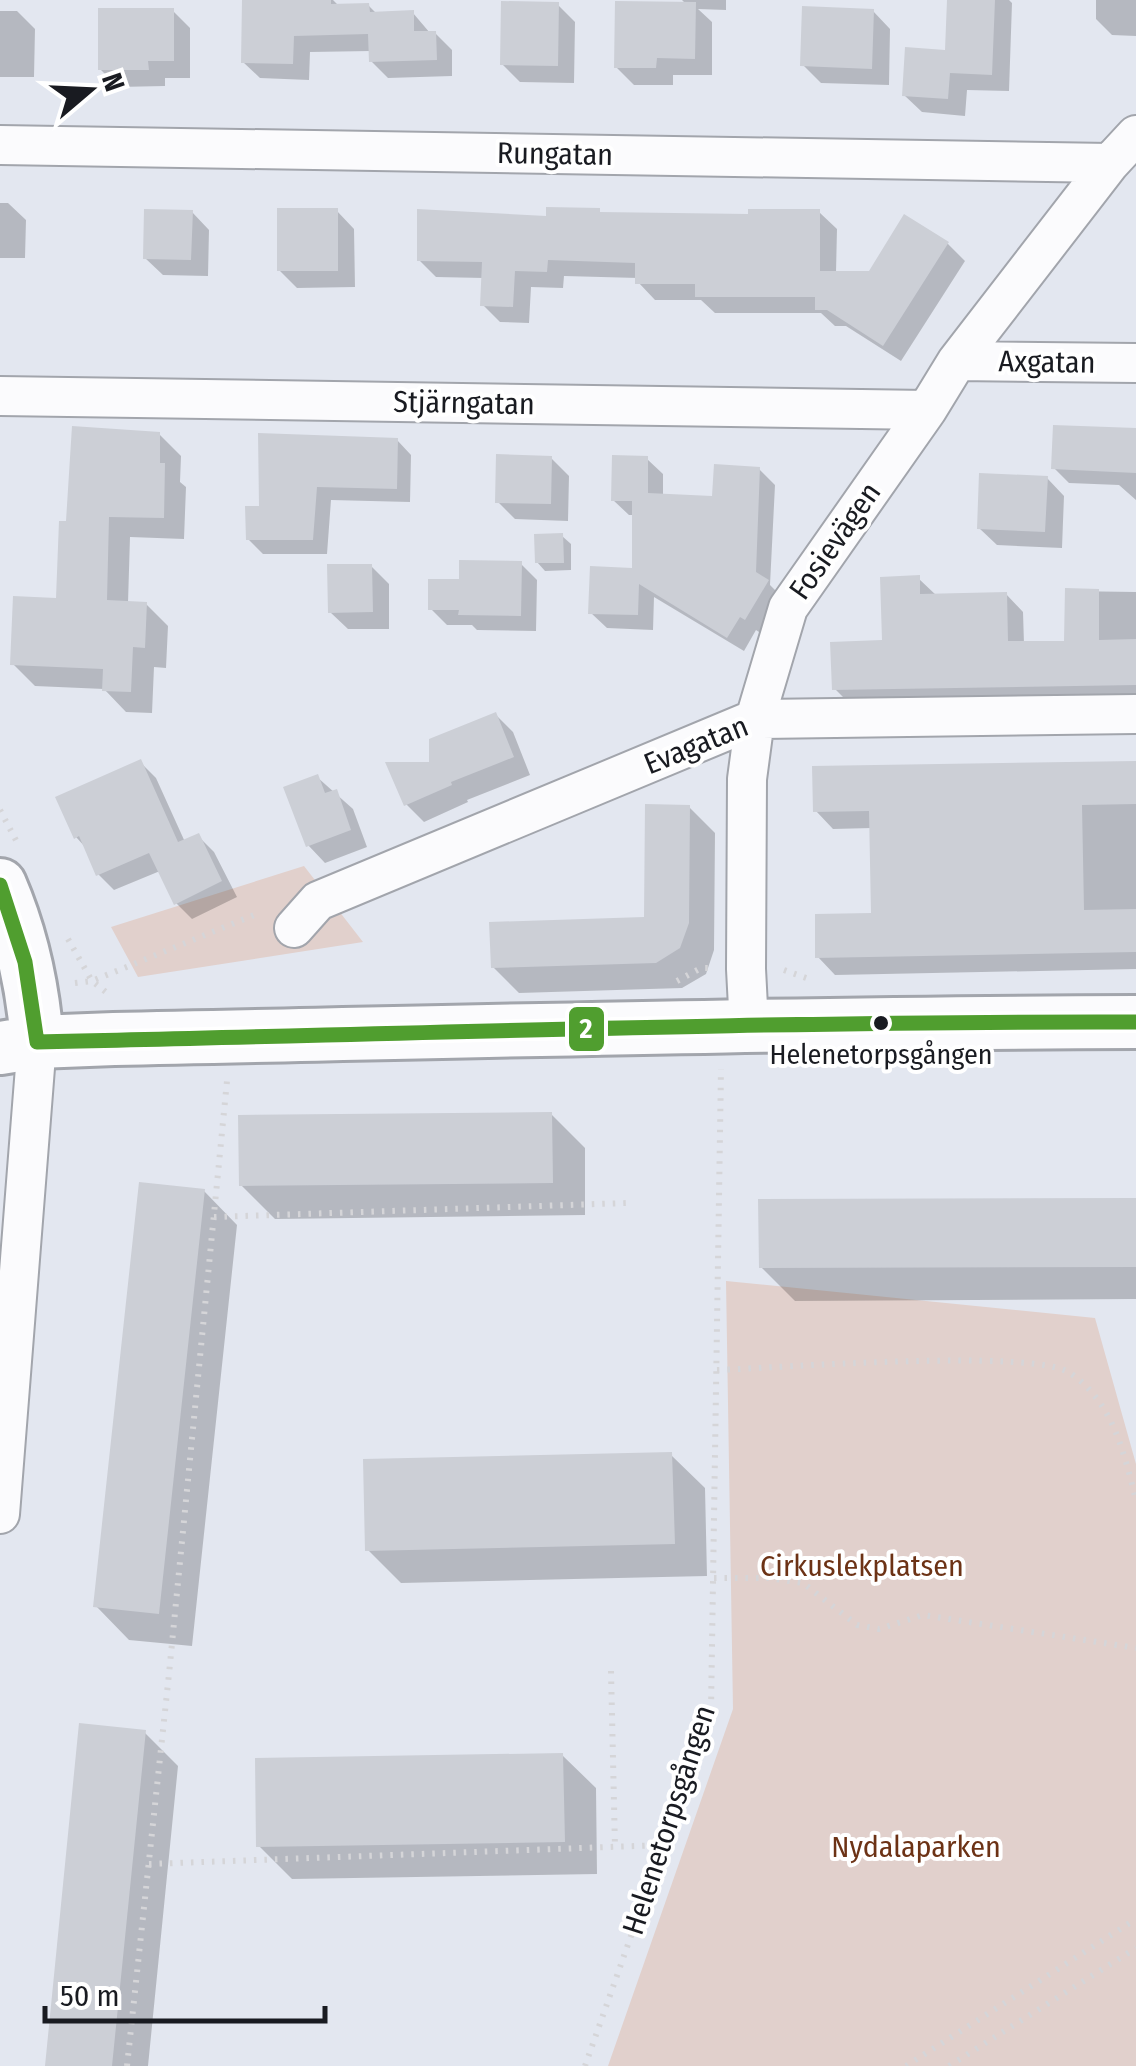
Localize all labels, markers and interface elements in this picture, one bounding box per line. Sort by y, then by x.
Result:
north arrow [40,40,140,140]
text: N [95,69,131,95]
street label: Rungatan [497,135,613,173]
street label: Axgatan [998,343,1096,381]
street label: Stjärngatan [393,384,535,422]
street label: Fosievägen [782,476,888,606]
street label: Evagatan [639,708,753,782]
line badge: 2 [567,1005,606,1053]
text: 2 [579,1012,593,1045]
marker: Helenetorpsgången [871,1013,891,1033]
place label: Helenetorpsgången [770,1038,992,1071]
park label: Cirkuslekplatsen [760,1548,964,1584]
street label: Helenetorpsgången [615,1701,723,1939]
park label: Nydalaparken [831,1829,1001,1865]
scale bar [45,1961,325,2023]
text: 50 m [60,1978,120,2014]

